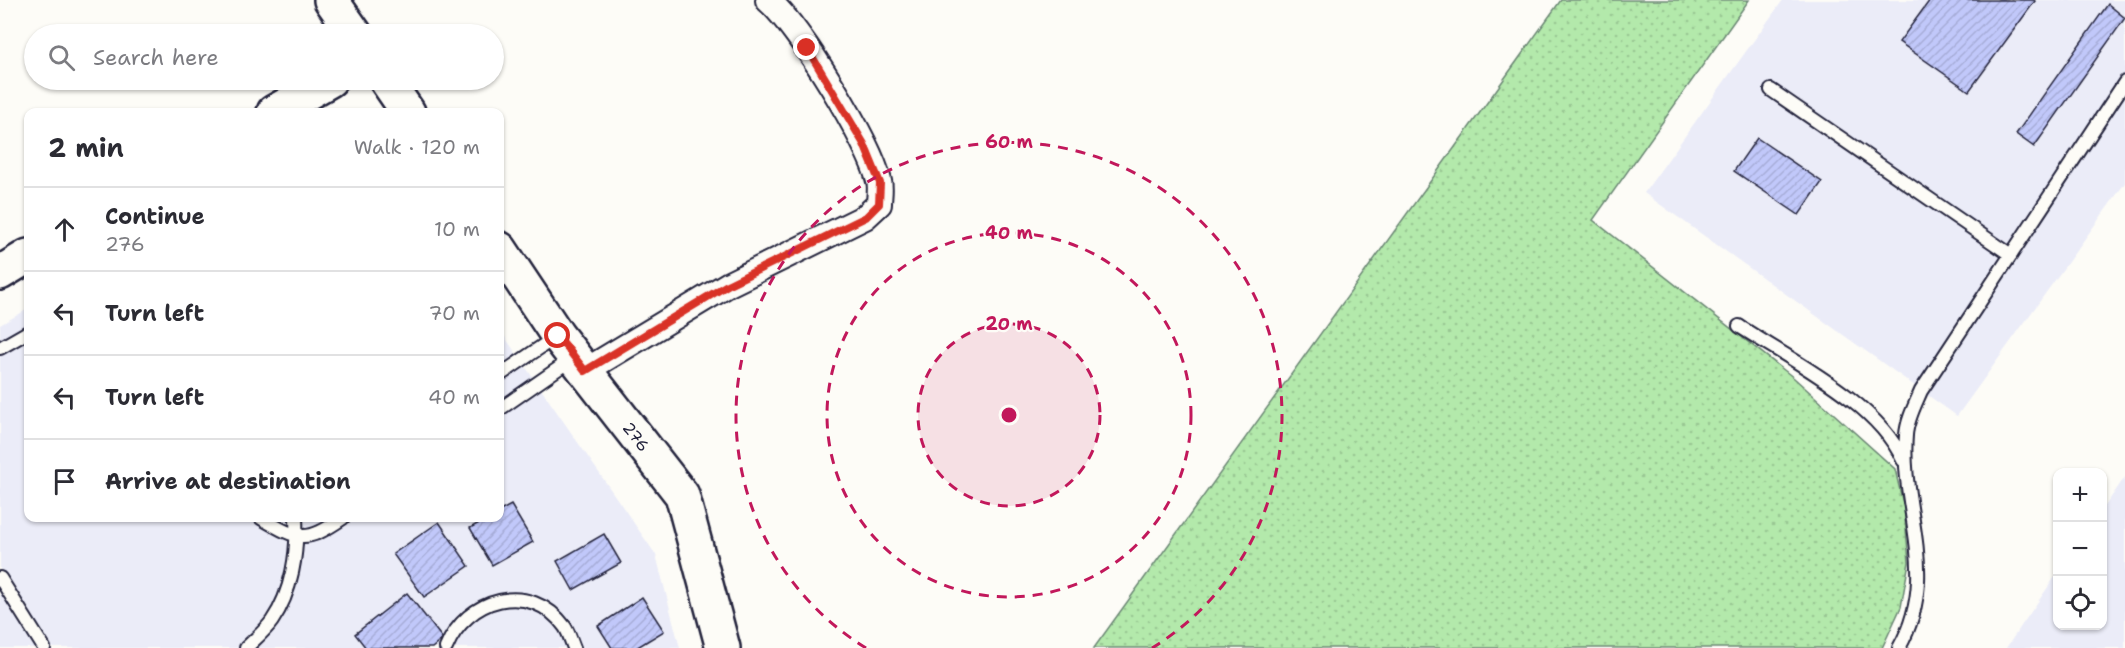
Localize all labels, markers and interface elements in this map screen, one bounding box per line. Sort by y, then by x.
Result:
search box [24,24,504,90]
route end [793,34,819,60]
icon: search [45,41,78,74]
text: Search here [93,43,219,72]
text: 2 min [48,130,124,165]
text: 60 m [985,130,1033,154]
text: Walk · 120 m [354,134,480,160]
text: Continue [105,202,205,231]
icon: ahead [48,213,81,246]
text: 10 m [434,216,480,242]
text: 40 m [985,221,1033,245]
text: 276 [105,231,145,257]
icon: left [48,297,81,330]
text: Turn left [105,299,204,328]
text: 70 m [428,300,480,326]
text: 20 m [985,312,1033,336]
route start [544,322,570,348]
icon: left [48,381,81,414]
text: Turn left [105,383,204,412]
text: 40 m [428,384,480,410]
centre of rings [999,405,1019,425]
street label: 276 [618,418,654,456]
icon: arrive [48,465,81,498]
text: Arrive at destination [105,467,351,496]
map controls [2053,468,2107,630]
button: + [2053,468,2107,522]
button: − [2053,522,2107,576]
button: locate [2053,576,2107,630]

